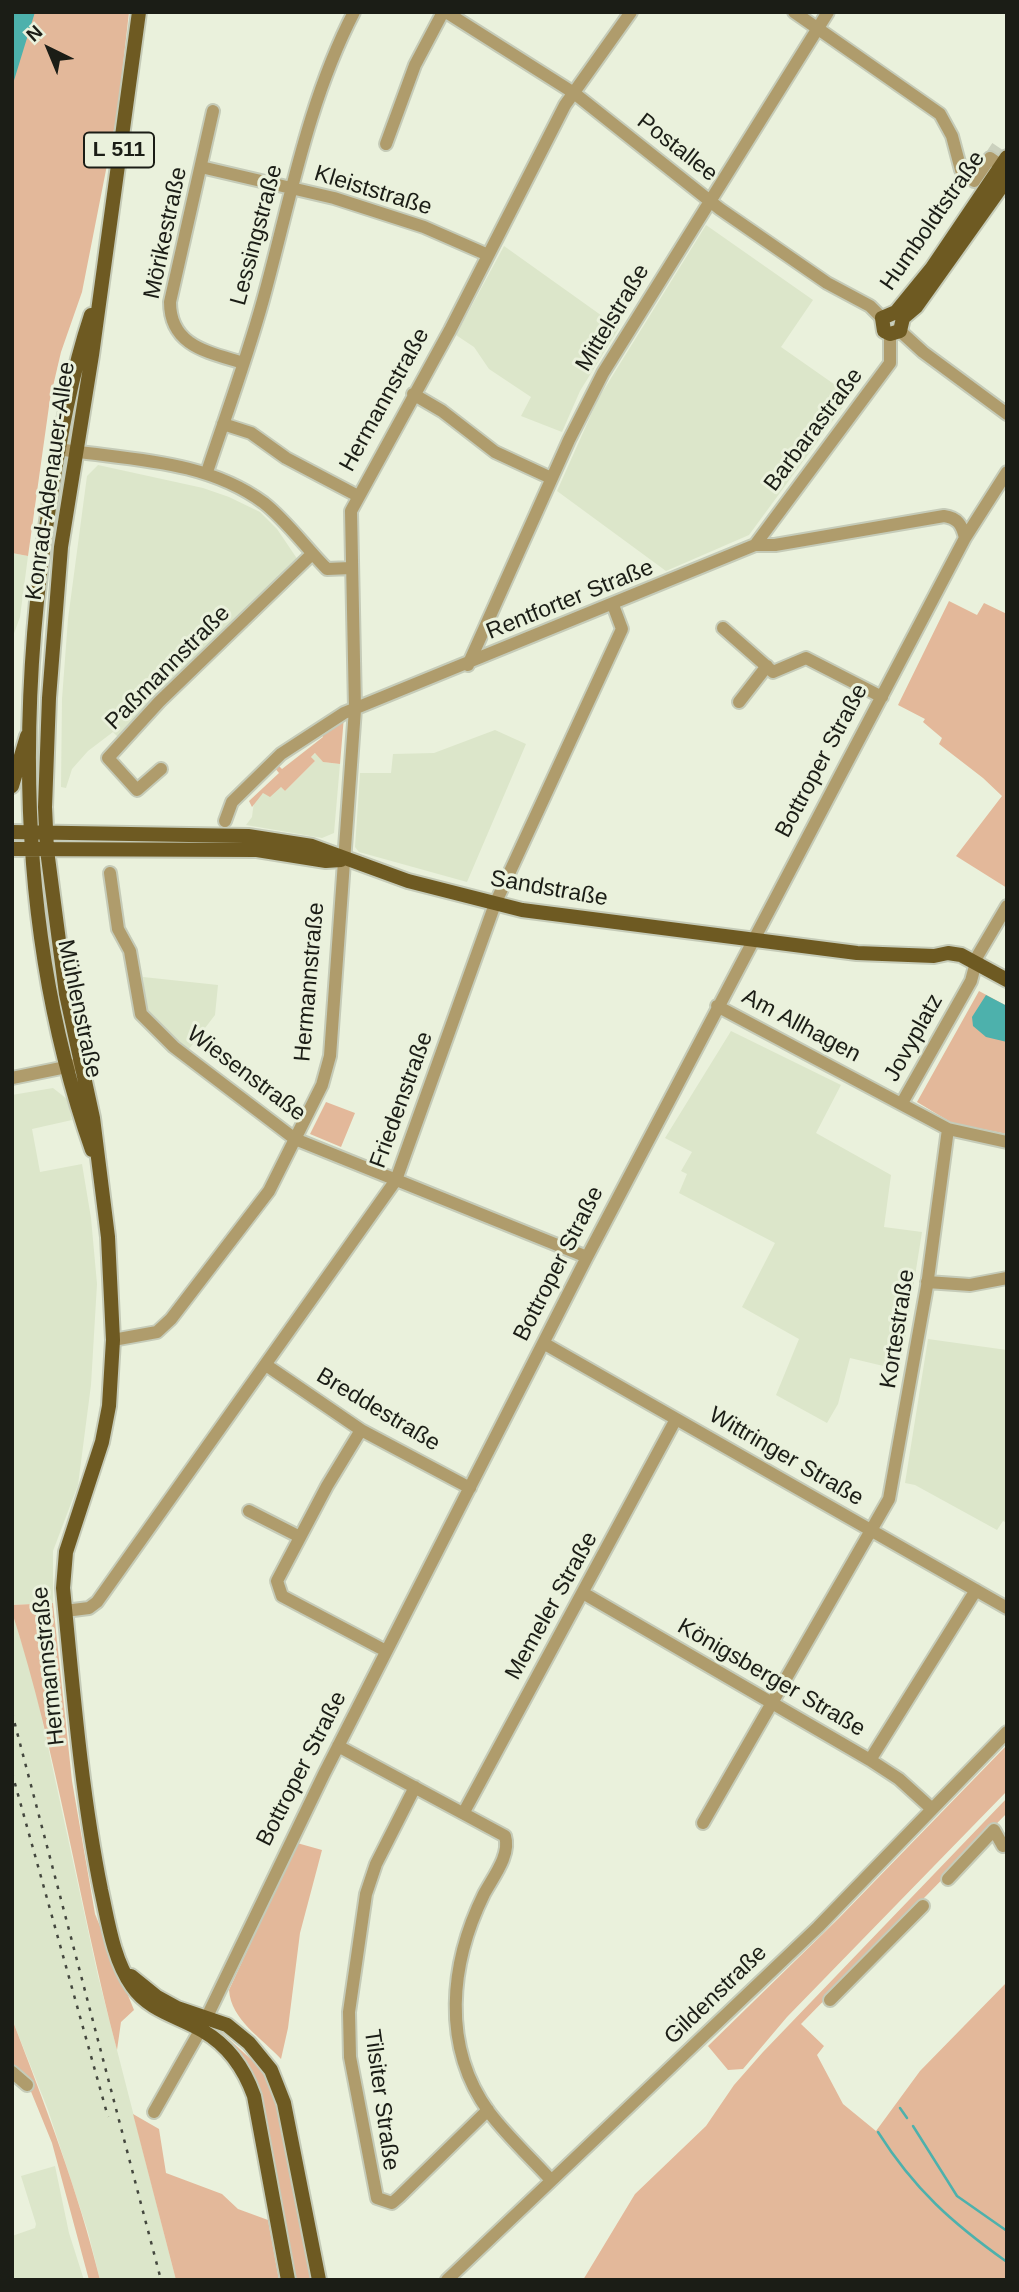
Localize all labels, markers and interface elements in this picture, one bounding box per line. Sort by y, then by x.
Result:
north arrow [14,14,84,84]
text: N [22,21,47,46]
street label: Postallee [631,108,723,188]
road number: L 511 [84,132,154,168]
street label: Humboldtstraße [875,146,991,296]
street label: Kleiststraße [311,160,435,222]
street label: Lessingstraße [225,162,289,308]
street label: Mörikestraße [139,165,193,301]
street label: Mittelstraße [570,259,656,377]
street label: Hermannstraße [334,323,436,477]
street label: Konrad-Adenauer-Allee [21,360,81,602]
street label: Barbarastraße [759,363,869,497]
street label: Rentforter Straße [482,554,658,646]
street label: Paßmannstraße [100,600,236,736]
street label: Bottroper Straße [770,679,874,843]
street label: Sandstraße [488,865,610,913]
street label: Hermannstraße [289,901,331,1063]
street label: Mühlenstraße [51,937,107,1081]
street label: Am Allhagen [737,983,865,1069]
street label: Jovyplatz [879,989,949,1087]
street label: Wiesenstraße [181,1020,311,1128]
street label: Friedenstraße [365,1028,439,1172]
street label: Bottroper Straße [508,1182,610,1346]
street label: Kortestraße [875,1268,921,1390]
street label: Breddestraße [311,1362,445,1458]
street label: Wittringer Straße [704,1402,868,1512]
street label: Memeler Straße [500,1527,604,1685]
street label: Hermannstraße [27,1585,71,1747]
street label: Königsberger Straße [672,1613,870,1743]
street label: Bottroper Straße [251,1687,353,1851]
street label: Gildenstraße [659,1939,773,2051]
street label: Tilsiter Straße [357,2028,405,2172]

